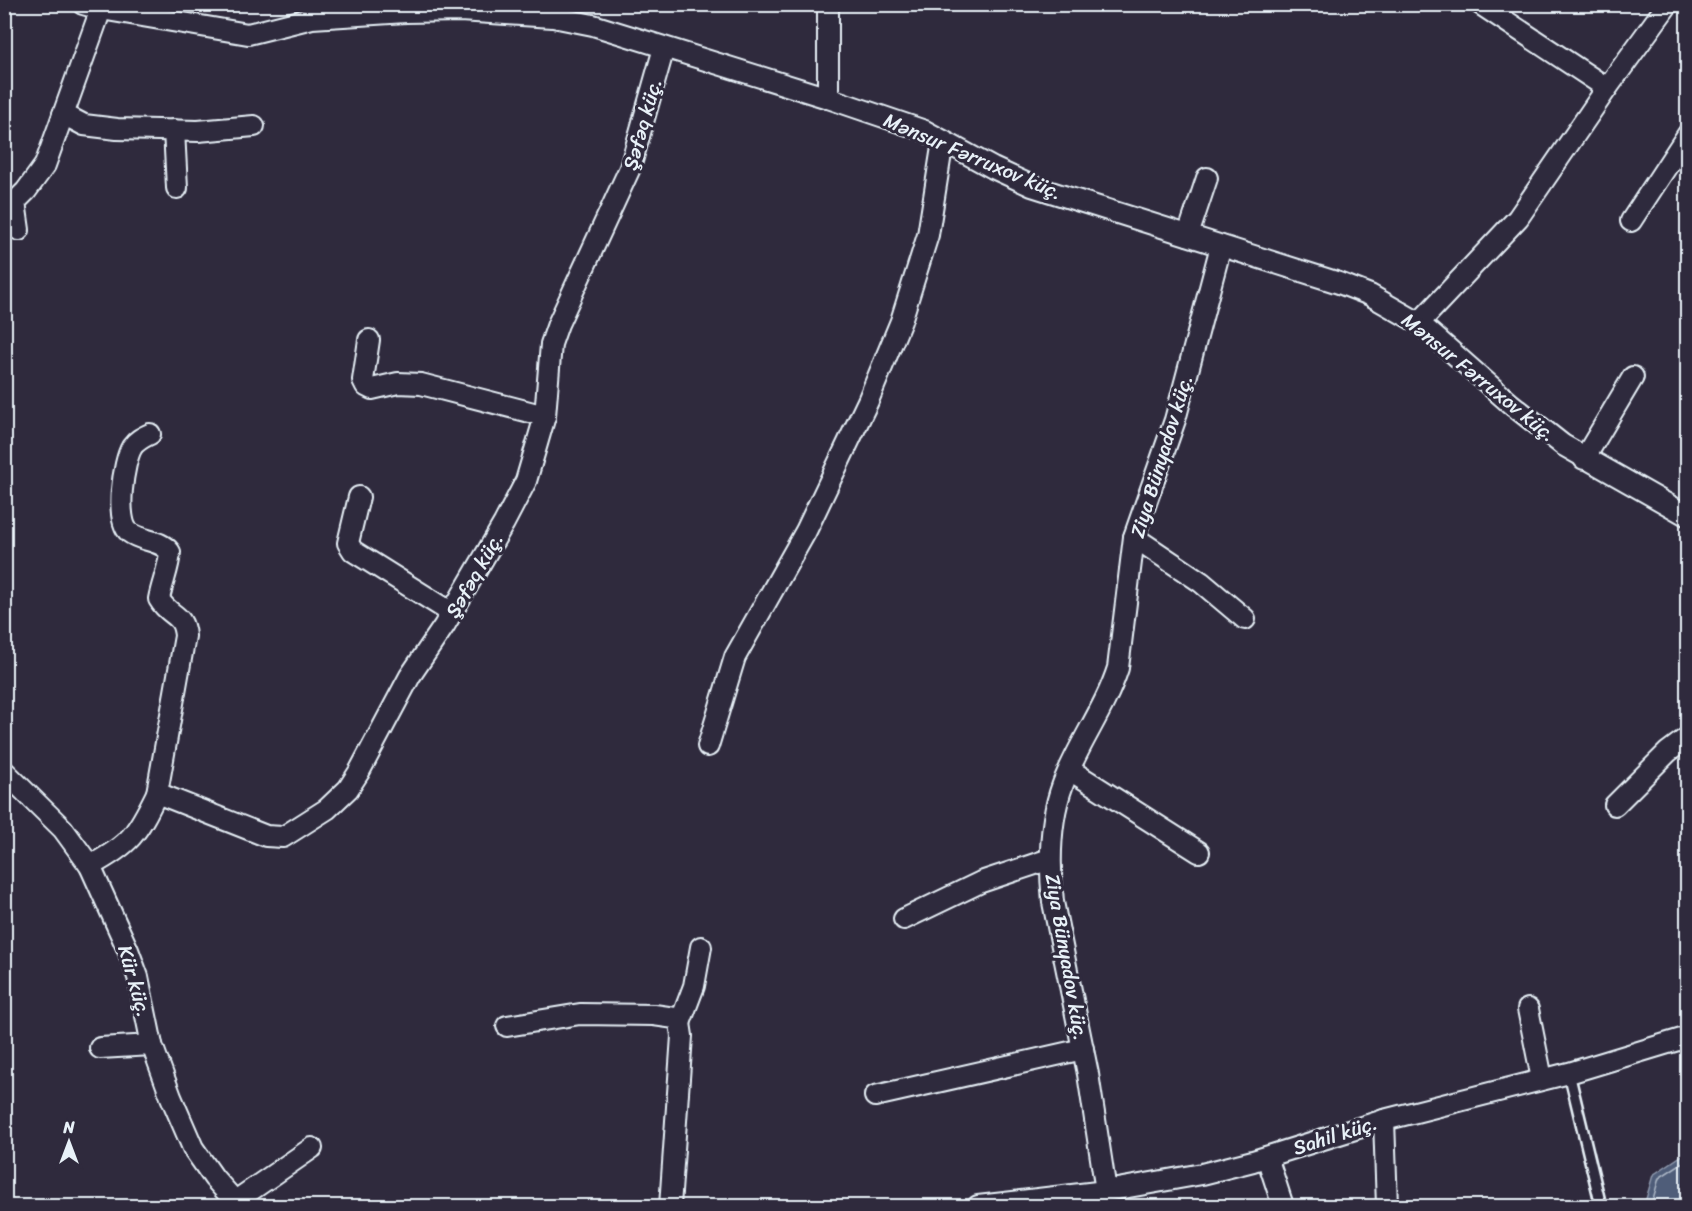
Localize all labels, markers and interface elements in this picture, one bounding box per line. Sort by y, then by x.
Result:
street label: Şəfəq küç. [613,74,672,174]
street label: Mənsur Fərruxov küç. [878,103,1068,210]
street label: Mənsur Fərruxov küç. [1393,304,1564,451]
street label: Ziya Bünyadov küç. [1120,370,1203,542]
street label: Şəfəq küç. [436,526,513,625]
street label: Ziya Bünyadov küç. [1035,871,1098,1043]
street label: Kür küç. [108,941,161,1021]
street label: Sahil küç. [1288,1105,1382,1166]
north arrow [39,1112,99,1172]
text: N [62,1113,75,1142]

